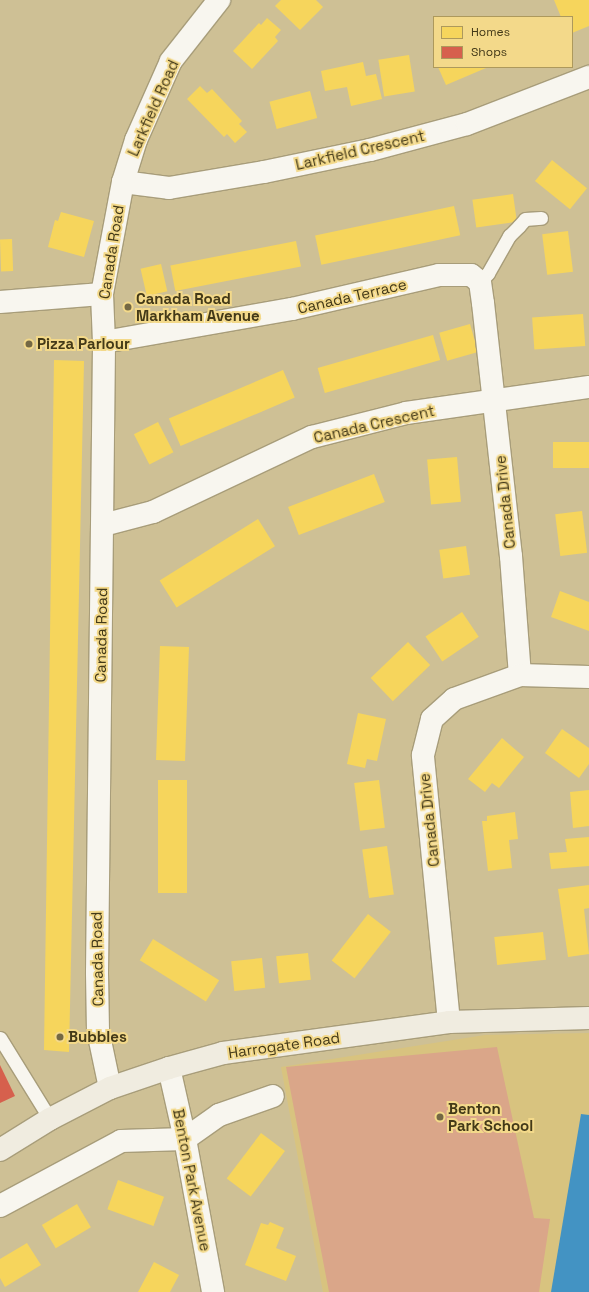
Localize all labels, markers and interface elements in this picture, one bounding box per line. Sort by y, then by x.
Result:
legend [433,16,573,68]
text: Homes [471,24,510,40]
text: Shops [471,44,507,60]
street label: Larkfield Road [124,57,182,159]
street label: Larkfield Crescent [294,126,426,174]
street label: Canada Road [95,204,127,300]
street label: Canada Terrace [296,275,408,317]
place label: Canada Road Markham Avenue [136,289,260,324]
marker: Canada Road Markham Avenue [123,302,133,312]
place label: Pizza Parlour [37,335,130,353]
marker: Pizza Parlour [24,339,34,349]
street label: Canada Crescent [312,401,436,447]
street label: Canada Drive [491,454,519,550]
street label: Canada Road [91,587,111,683]
street label: Canada Drive [415,772,443,868]
street label: Canada Road [87,911,107,1007]
place label: Bubbles [68,1028,127,1046]
street label: Harrogate Road [227,1028,341,1062]
marker: Bubbles [55,1032,65,1042]
place label: Benton Park School [448,1099,533,1134]
street label: Benton Park Avenue [169,1107,215,1253]
marker: Benton Park School [435,1112,445,1122]

